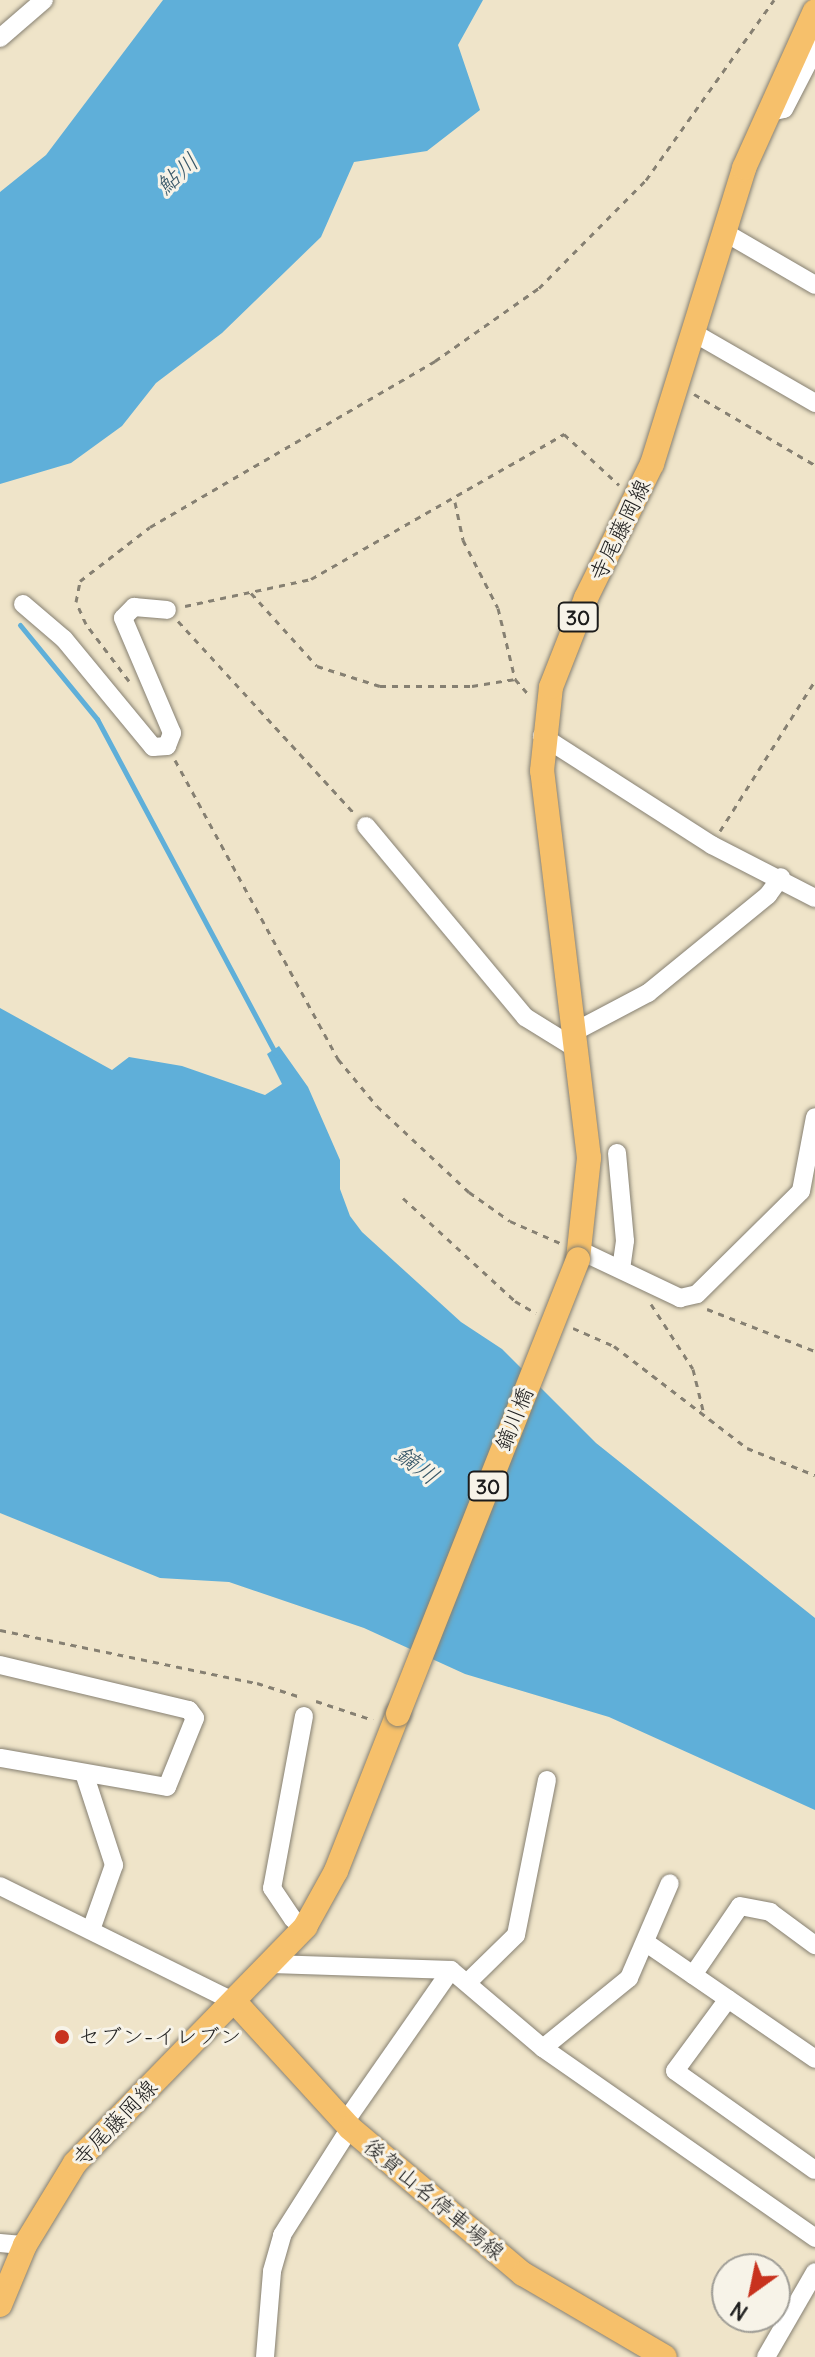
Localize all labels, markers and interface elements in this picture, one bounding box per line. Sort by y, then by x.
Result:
water label: 鮎川 [150,147,204,201]
street label: 寺尾藤岡線 [584,475,656,585]
road number: 30 [556,601,600,633]
street label: 鏑川橋 [489,1383,539,1455]
water label: 鏑川 [389,1439,445,1491]
road number: 30 [466,1470,510,1502]
place label: セブン-イレブン [78,2024,241,2050]
marker: セブン-イレブン [53,2028,71,2046]
street label: 寺尾藤岡線 [67,2074,163,2172]
street label: 後賀山名停車場線 [358,2132,510,2266]
north arrow [711,2253,791,2333]
text: N [725,2296,753,2327]

